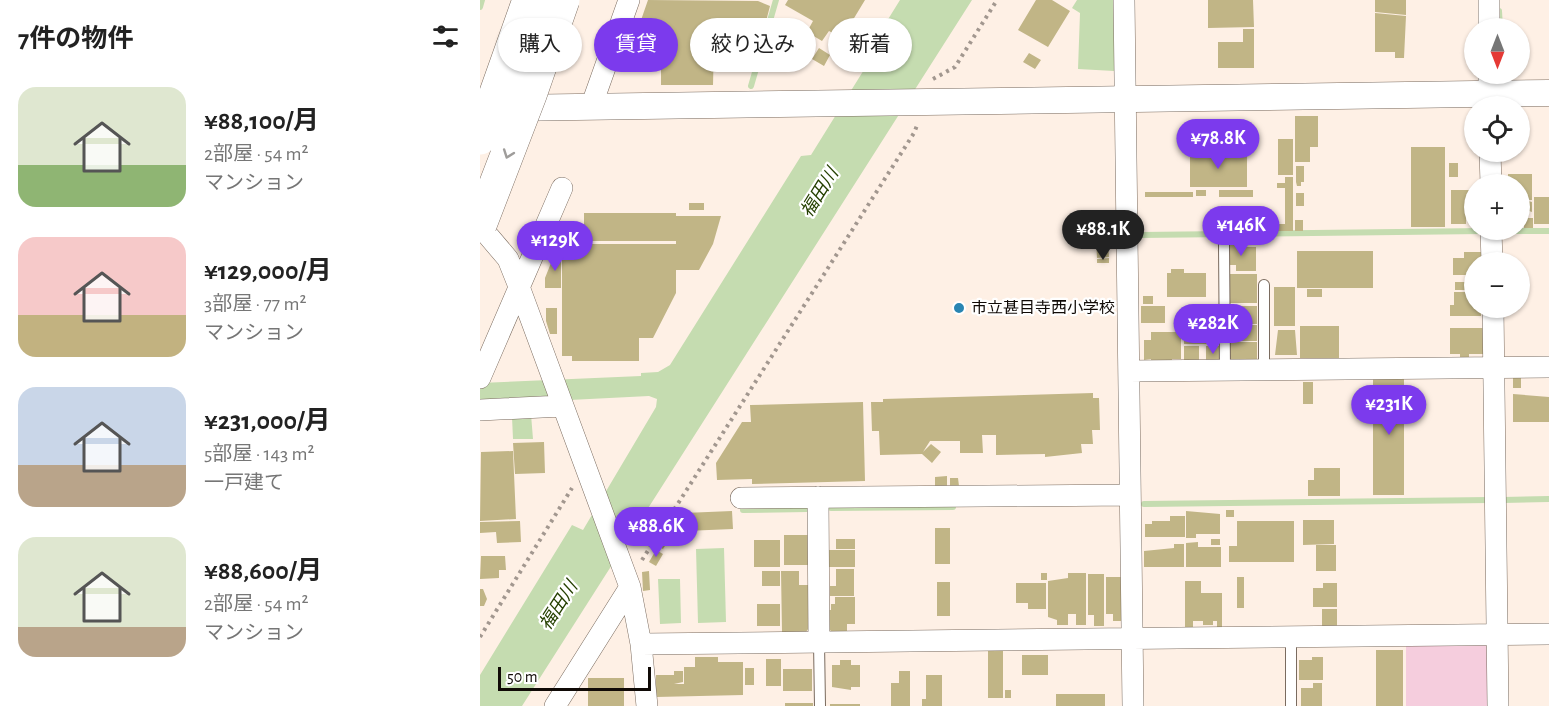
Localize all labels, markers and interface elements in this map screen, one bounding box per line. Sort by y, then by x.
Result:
chip: 購入 [498,18,582,72]
chip: 賃貸 [594,18,678,72]
chip: 絞り込み [690,18,816,72]
chip: 新着 [828,18,912,72]
north arrow [1464,18,1530,84]
map controls [1464,18,1530,318]
icon: filters [429,20,462,53]
text: 7件の物件 [18,26,133,52]
button: locate [1464,96,1530,162]
text: ¥88,100/月 [204,108,319,134]
icon: home [66,111,138,183]
pin: ¥78.8K [1169,119,1267,170]
text: ¥78.8K [1190,128,1246,148]
text: 2部屋 · 54 m² [204,144,309,164]
one-way arrow [503,148,516,159]
water label: 福田川 [796,163,843,221]
text: マンション [204,173,304,193]
button: + [1464,174,1530,240]
pin: ¥146K [1199,206,1283,257]
pin: ¥88.1K [1054,210,1152,261]
text: ¥146K [1216,215,1266,235]
text: ¥88.1K [1076,219,1130,239]
pin: ¥129K [513,221,597,272]
text: ¥129K [531,230,579,250]
button: − [1464,252,1530,318]
text: ¥129,000/月 [204,258,332,284]
icon: home [66,261,138,333]
text: 3部屋 · 77 m² [204,294,306,314]
place label: 市立甚目寺西小学校 [971,299,1115,316]
marker: 市立甚目寺西小学校 [952,301,966,315]
pin: ¥282K [1171,304,1255,355]
text: ¥282K [1188,313,1238,333]
text: マンション [204,323,304,343]
pin: ¥231K [1347,385,1431,436]
text: ¥231K [1365,394,1413,414]
text: ¥231,000/月 [204,408,330,434]
icon: home [66,411,138,483]
text: 5部屋 · 143 m² [204,444,315,464]
text: 一戸建て [204,473,284,493]
pin: ¥88.6K [607,507,705,558]
text: ¥88.6K [628,516,684,536]
text: ¥88,600/月 [204,558,322,584]
icon: home [66,561,138,633]
water label: 福田川 [535,576,582,634]
text: 2部屋 · 54 m² [204,594,309,614]
text: マンション [204,623,304,643]
scale bar [498,664,651,692]
text: 50 m [507,669,538,685]

